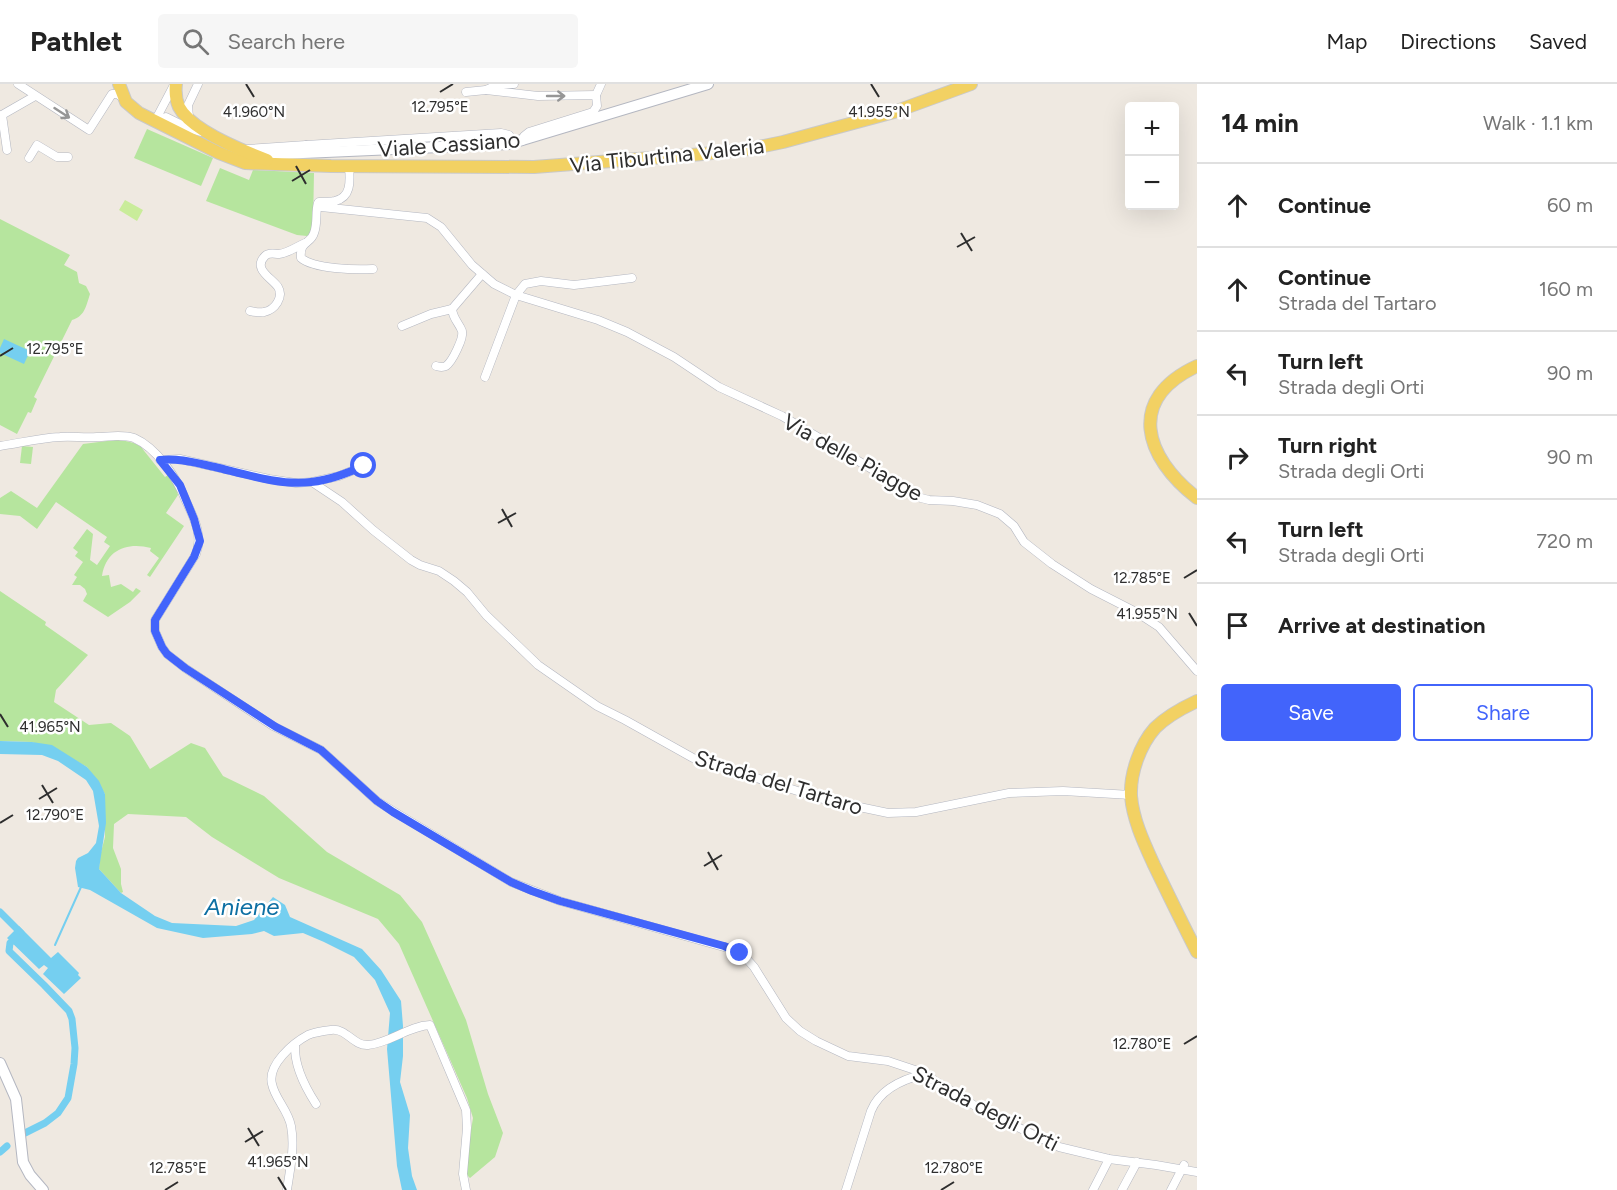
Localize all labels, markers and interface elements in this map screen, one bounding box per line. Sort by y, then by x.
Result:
search box [158,14,578,68]
text: Pathlet [30,24,122,58]
icon: search [179,25,212,58]
text: Search here [227,28,345,55]
text: Map [1326,29,1367,54]
text: Directions [1400,29,1496,54]
text: Saved [1529,29,1587,54]
one-way arrow [546,90,566,102]
text: 12.795°E [411,98,469,116]
map controls [1125,102,1179,210]
button: + [1125,102,1179,156]
text: 41.960°N [223,103,285,121]
text: 41.955°N [848,103,910,121]
one-way arrow [53,107,70,119]
text: 14 min [1221,107,1299,139]
text: Walk · 1.1 km [1483,111,1593,135]
street label: Viale Cassiano [377,126,521,163]
street label: Via Tiburtina Valeria [568,132,766,179]
button: − [1125,156,1179,210]
icon: ahead [1221,189,1254,222]
text: Continue [1278,192,1371,219]
text: 60 m [1547,193,1593,217]
text: Continue [1278,264,1371,291]
icon: ahead [1221,273,1254,306]
text: 160 m [1539,277,1593,301]
text: Strada del Tartaro [1278,291,1436,315]
text: 12.795°E [26,340,84,358]
text: Turn left [1278,348,1364,375]
icon: left [1221,357,1254,390]
text: 90 m [1547,361,1593,385]
text: Strada degli Orti [1278,375,1425,399]
street label: Via delle Piagge [778,408,927,507]
text: Turn right [1278,432,1377,459]
icon: right [1221,441,1254,474]
text: 90 m [1547,445,1593,469]
route start [350,452,376,478]
text: Strada degli Orti [1278,459,1425,483]
text: Turn left [1278,516,1364,543]
icon: left [1221,525,1254,558]
text: 720 m [1536,529,1593,553]
text: Strada degli Orti [1278,543,1425,567]
text: 12.785°E [1113,569,1171,587]
text: 41.955°N [1116,605,1178,623]
icon: arrive [1221,609,1254,642]
text: Arrive at destination [1278,612,1486,639]
button: Save [1221,684,1401,741]
button: Share [1413,684,1593,741]
text: 41.965°N [19,718,81,736]
street label: Strada del Tartaro [692,744,866,821]
text: 12.790°E [26,806,84,824]
water label: Aniene [204,892,280,921]
route end [726,939,752,965]
text: 12.780°E [1113,1035,1172,1053]
street label: Strada degli Orti [908,1060,1064,1157]
text: 41.965°N [247,1153,309,1171]
text: 12.785°E [149,1159,207,1177]
text: 12.780°E [925,1159,984,1177]

